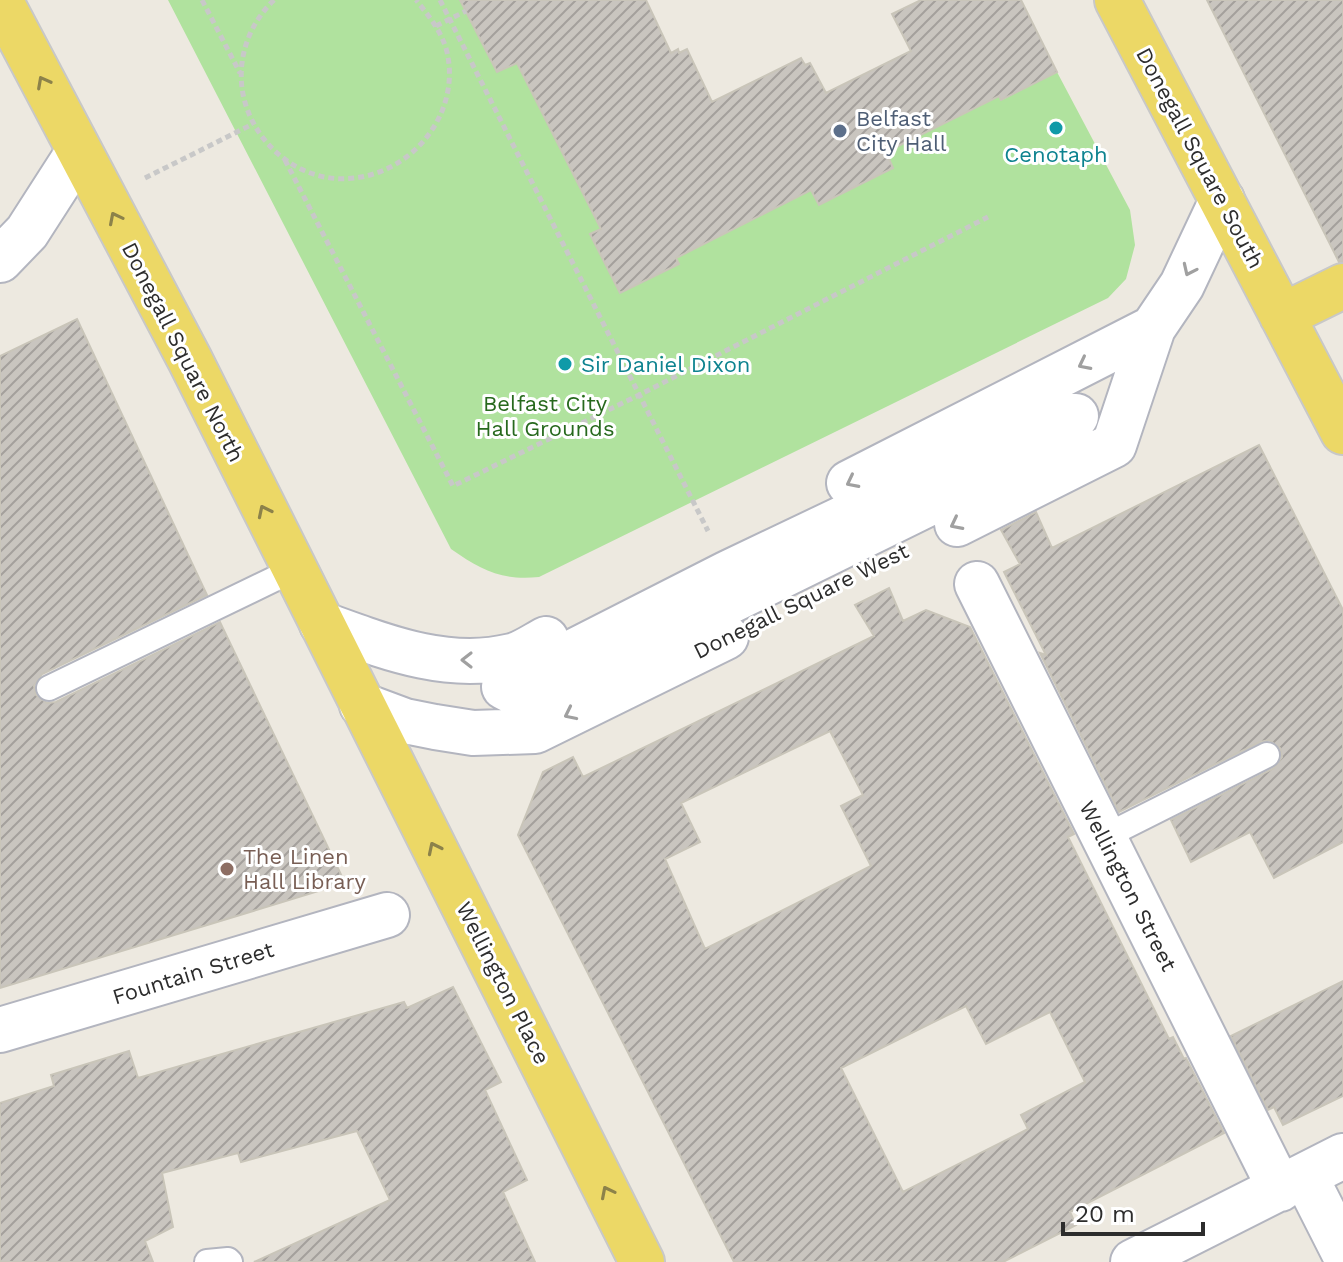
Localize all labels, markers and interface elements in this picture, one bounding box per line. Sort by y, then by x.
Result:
street label: Donegall Square South [1131,43,1269,273]
one-way arrow [37,75,52,90]
place label: Belfast City Hall [856,106,947,156]
marker: Cenotaph [1047,119,1065,137]
marker: Belfast City Hall [831,122,849,140]
place label: Cenotaph [1004,142,1108,167]
one-way arrow [109,212,125,227]
street label: Donegall Square North [117,238,249,466]
one-way arrow [1183,262,1199,276]
place label: Sir Daniel Dixon [581,352,750,377]
one-way arrow [1077,354,1092,370]
marker: Sir Daniel Dixon [556,355,574,373]
park label: Belfast City Hall Grounds [476,391,615,441]
one-way arrow [846,472,861,487]
one-way arrow [258,504,274,519]
one-way arrow [949,514,964,530]
street label: Donegall Square West [690,538,912,664]
one-way arrow [460,651,473,669]
one-way arrow [563,704,578,720]
street label: Wellington Street [1074,797,1182,975]
one-way arrow [428,841,444,856]
place label: The Linen Hall Library [243,844,367,894]
marker: The Linen Hall Library [218,860,236,878]
street label: Wellington Place [451,898,555,1068]
street label: Fountain Street [109,937,277,1009]
one-way arrow [601,1186,617,1201]
scale bar [1063,1186,1203,1236]
text: 20 m [1075,1200,1135,1228]

